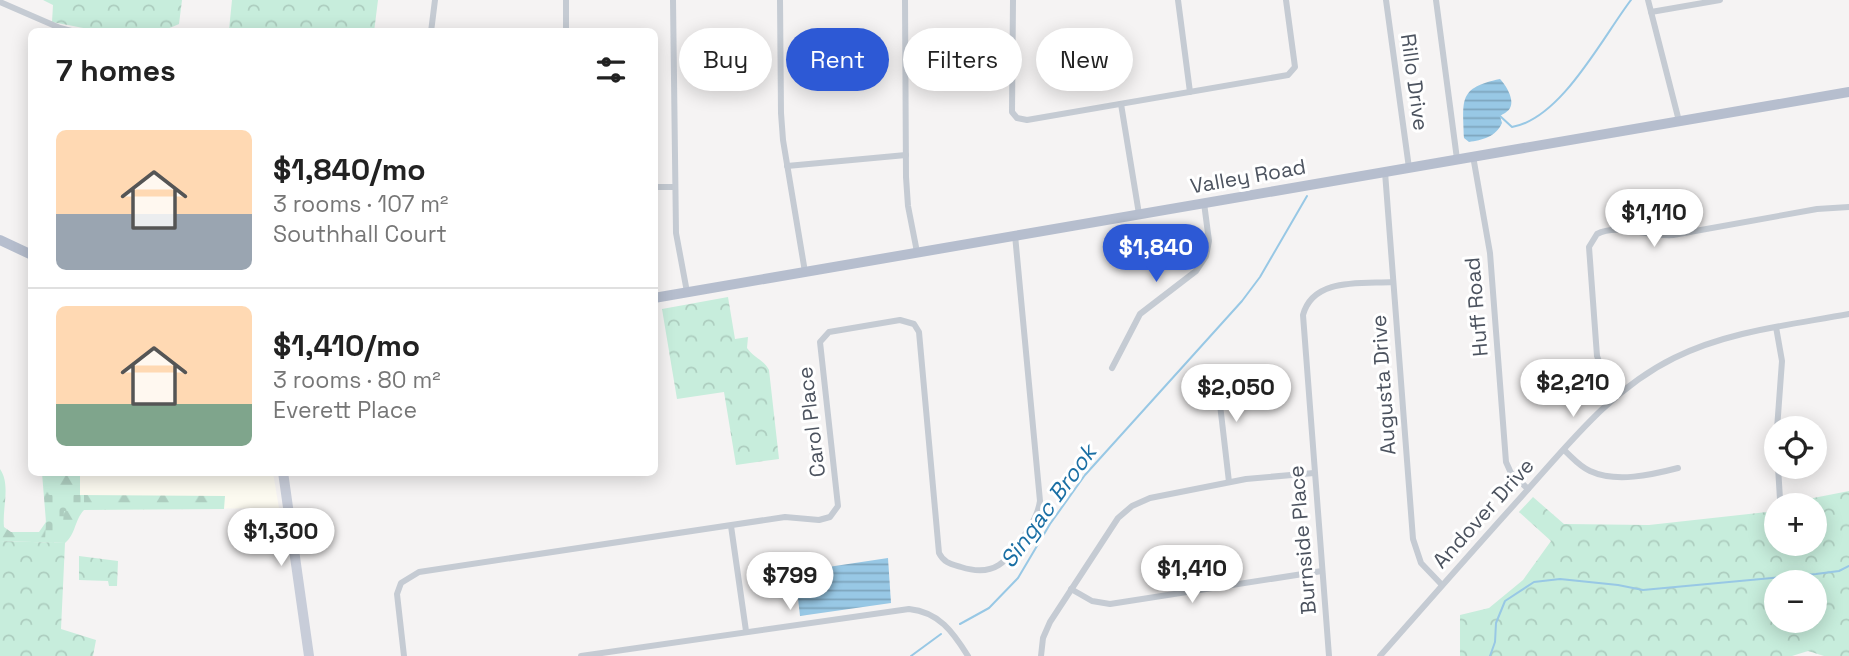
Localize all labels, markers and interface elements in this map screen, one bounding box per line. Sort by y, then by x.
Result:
chip: Buy [679,28,772,91]
chip: Rent [786,28,889,91]
chip: Filters [903,28,1022,91]
chip: New [1036,28,1133,91]
street label: Rillo Drive [1395,32,1435,132]
text: 7 homes [56,51,176,90]
icon: filters [592,51,630,89]
text: $1,840/mo [273,150,426,189]
street label: Valley Road [1188,153,1308,199]
icon: home [112,158,196,242]
text: 3 rooms · 107 m² [273,189,449,219]
pin: $1,110 [1597,190,1711,249]
text: $1,110 [1621,197,1687,227]
text: Southhall Court [273,219,447,249]
pin: $1,840 [1099,224,1213,284]
text: $1,840 [1119,232,1193,262]
street label: Huff Road [1458,256,1494,358]
street label: Augusta Drive [1365,314,1401,456]
text: $1,410/mo [273,326,420,365]
icon: home [112,334,196,418]
pin: $2,210 [1516,360,1630,419]
pin: $2,050 [1179,364,1293,424]
text: 3 rooms · 80 m² [273,365,441,395]
street label: Carol Place [791,365,831,479]
text: $2,210 [1536,367,1610,397]
text: $2,050 [1197,372,1275,402]
text: Everett Place [273,395,417,425]
map controls [1764,416,1827,633]
button: locate [1764,416,1827,479]
water label: Singac Brook [993,436,1104,574]
street label: Andover Drive [1426,452,1540,574]
street label: Burnside Place [1282,464,1322,616]
button: + [1764,493,1827,556]
pin: $1,300 [224,508,338,568]
text: $1,300 [244,516,318,546]
pin: $1,410 [1135,546,1249,605]
pin: $799 [749,552,831,612]
text: $1,410 [1157,553,1227,583]
text: $799 [762,560,818,590]
button: − [1764,570,1827,633]

